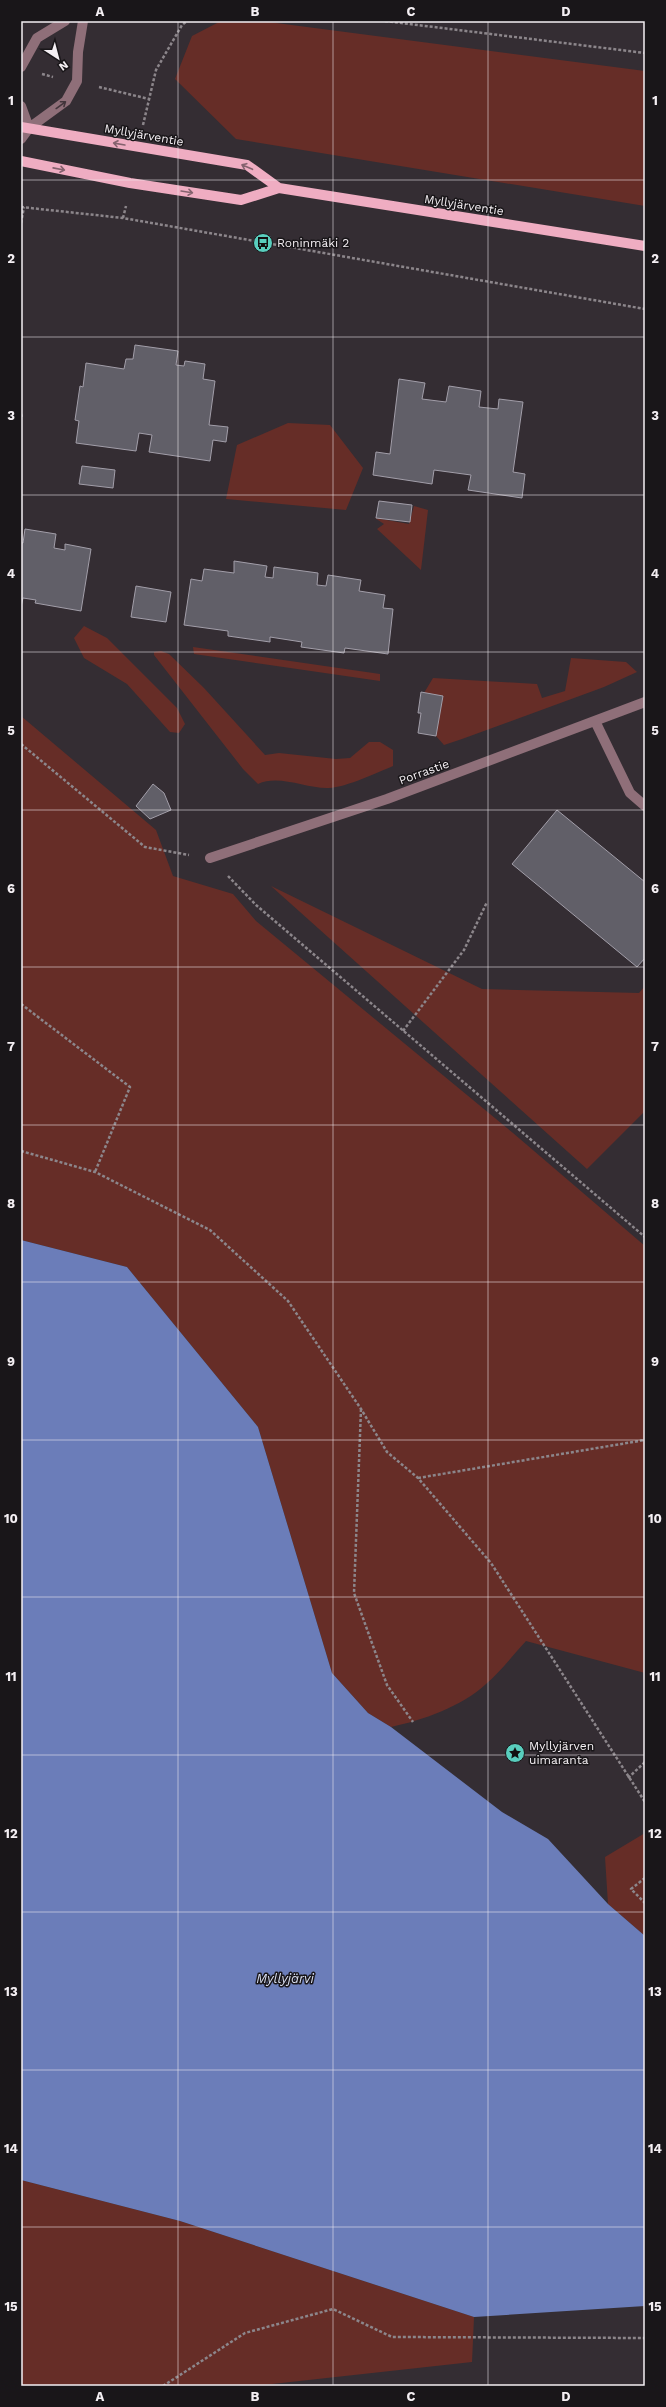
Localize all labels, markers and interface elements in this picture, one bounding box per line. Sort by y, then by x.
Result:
text: A [96,4,105,19]
text: B [251,4,260,19]
text: C [407,4,416,19]
text: D [561,4,571,19]
north arrow [38,38,78,78]
text: N [56,58,71,73]
text: 1 [8,93,14,108]
text: 1 [652,93,658,108]
one-way arrow [55,101,66,109]
street label: Myllyjärventie [103,121,185,149]
one-way arrow [113,140,126,148]
one-way arrow [241,163,253,170]
one-way arrow [52,165,65,173]
one-way arrow [180,188,193,196]
street label: Myllyjärventie [423,192,505,218]
bus stop icon: Roninmäki 2 [252,232,274,254]
place label: Roninmäki 2 [277,236,349,250]
text: 2 [7,251,15,266]
text: 2 [651,251,659,266]
text: 3 [7,408,15,423]
text: 3 [651,408,659,423]
text: 4 [7,566,16,581]
text: 4 [651,566,660,581]
text: 5 [7,723,15,738]
text: 5 [651,723,659,738]
street label: Porrastie [397,756,451,788]
text: 6 [7,881,15,896]
text: 6 [651,881,659,896]
text: 7 [7,1039,15,1054]
text: 7 [651,1039,659,1054]
text: 8 [7,1196,15,1211]
text: 8 [651,1196,659,1211]
text: 9 [7,1354,15,1369]
text: 9 [651,1354,659,1369]
text: 10 [4,1511,18,1526]
text: 10 [648,1511,662,1526]
text: 11 [5,1669,17,1684]
text: 11 [649,1669,661,1684]
place label: Myllyjärven uimaranta [529,1739,594,1767]
place icon: Myllyjärven uimaranta [504,1742,526,1764]
text: 12 [4,1826,18,1841]
text: 12 [648,1826,662,1841]
water label: Myllyjärvi [256,1971,314,1986]
text: 13 [4,1984,18,1999]
text: 13 [648,1984,662,1999]
text: 14 [4,2141,19,2156]
text: 14 [648,2141,663,2156]
text: 15 [4,2299,18,2314]
text: 15 [648,2299,662,2314]
text: A [96,2389,105,2404]
text: B [251,2389,260,2404]
text: C [407,2389,416,2404]
text: D [561,2389,571,2404]

